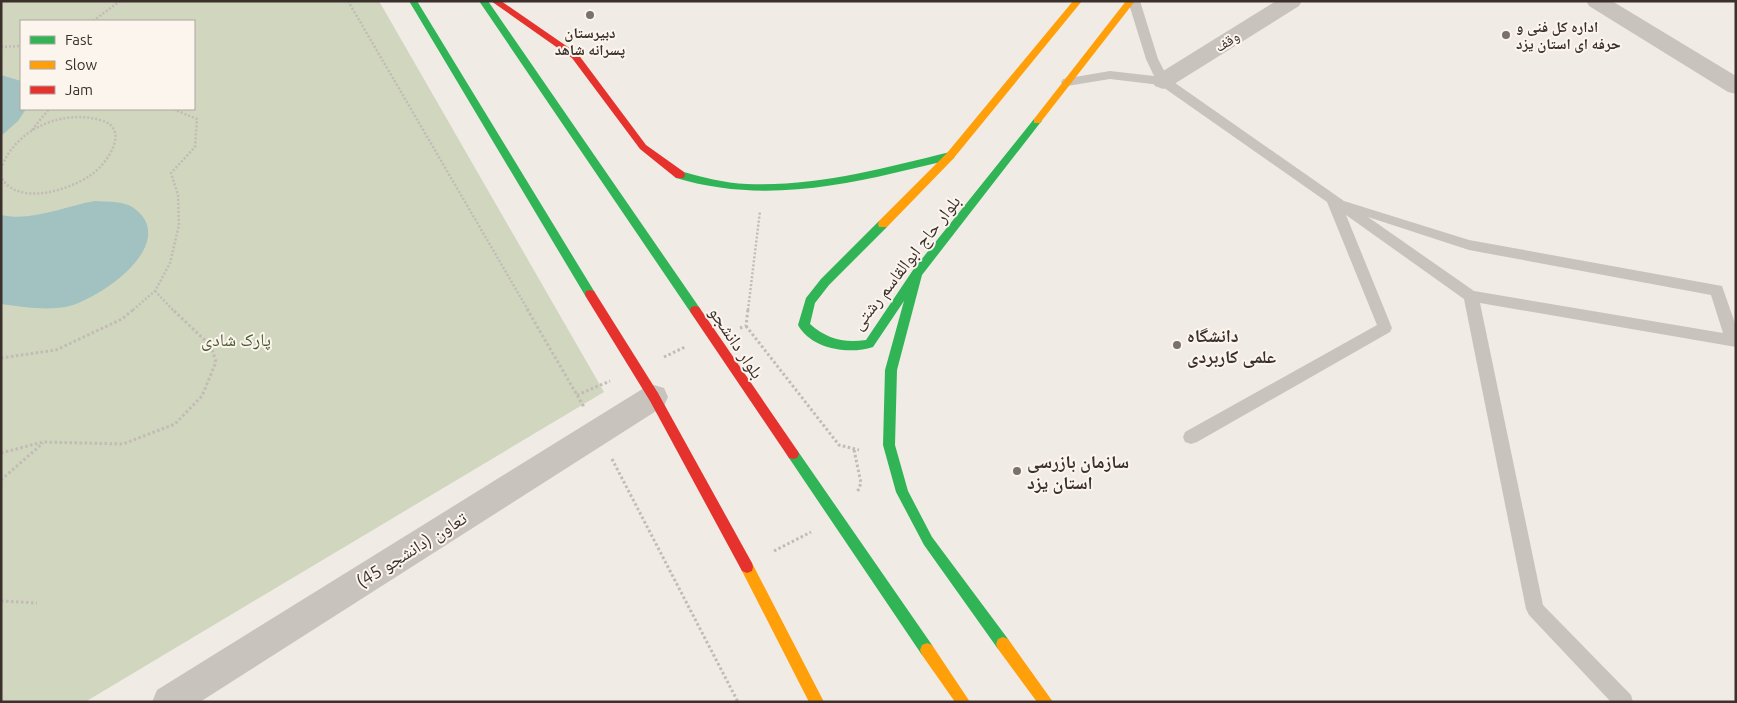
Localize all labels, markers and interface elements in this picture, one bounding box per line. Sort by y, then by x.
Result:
marker: دبیرستان پسرانه شاهد [584,9,596,21]
place label: اداره کل فنی و حرفه ای استان یزد [1516,18,1621,53]
legend [20,20,195,110]
place label: دبیرستان پسرانه شاهد [555,24,625,59]
street label: وقف [1212,27,1243,56]
marker: اداره کل فنی و حرفه ای استان یزد [1500,29,1512,41]
text: Fast [65,31,93,48]
text: Slow [65,56,98,73]
text: Jam [65,81,93,98]
street label: بلوار حاج ابوالقاسم رشتی [846,191,966,335]
street label: بلوار دانشجو [704,302,768,383]
place label: دانشگاه علمی کاربردی [1187,325,1276,368]
park label: پارک شادی [201,329,271,351]
marker: دانشگاه علمی کاربردی [1171,339,1183,351]
place label: سازمان بازرسی استان یزد [1027,451,1129,494]
marker: سازمان بازرسی استان یزد [1011,465,1023,477]
street label: تعاون (دانشجو 45) [352,507,471,593]

